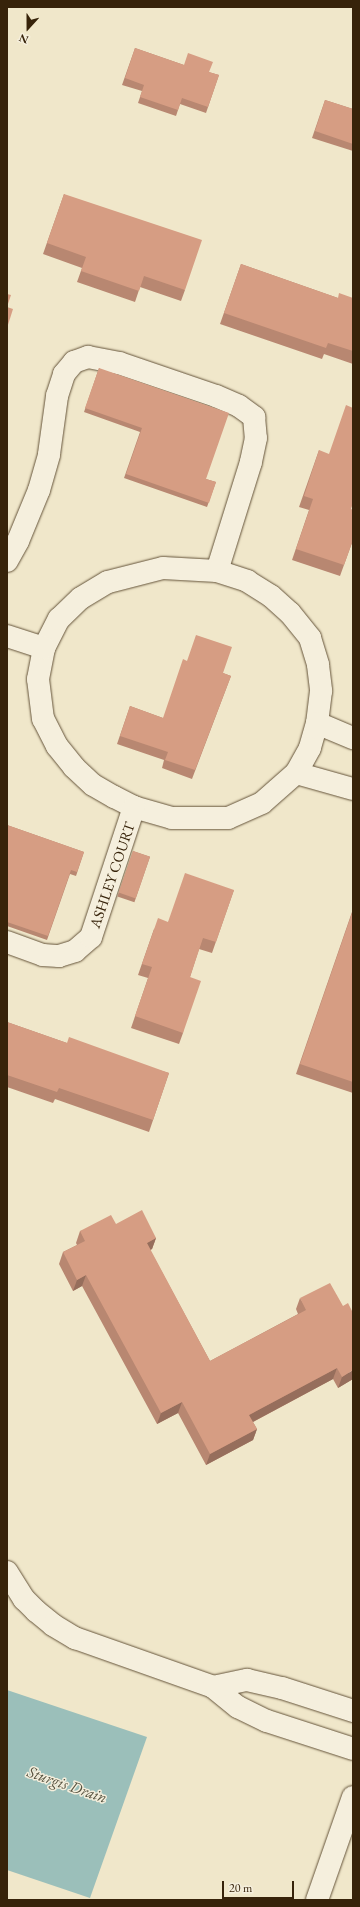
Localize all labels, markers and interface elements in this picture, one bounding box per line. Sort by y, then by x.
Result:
north arrow [8,8,48,48]
text: N [17,31,30,47]
street label: ASHLEY COURT [85,820,139,930]
water label: Sturgis Drain [25,1762,109,1808]
scale bar [224,1873,296,1899]
text: 20 m [229,1880,252,1896]

